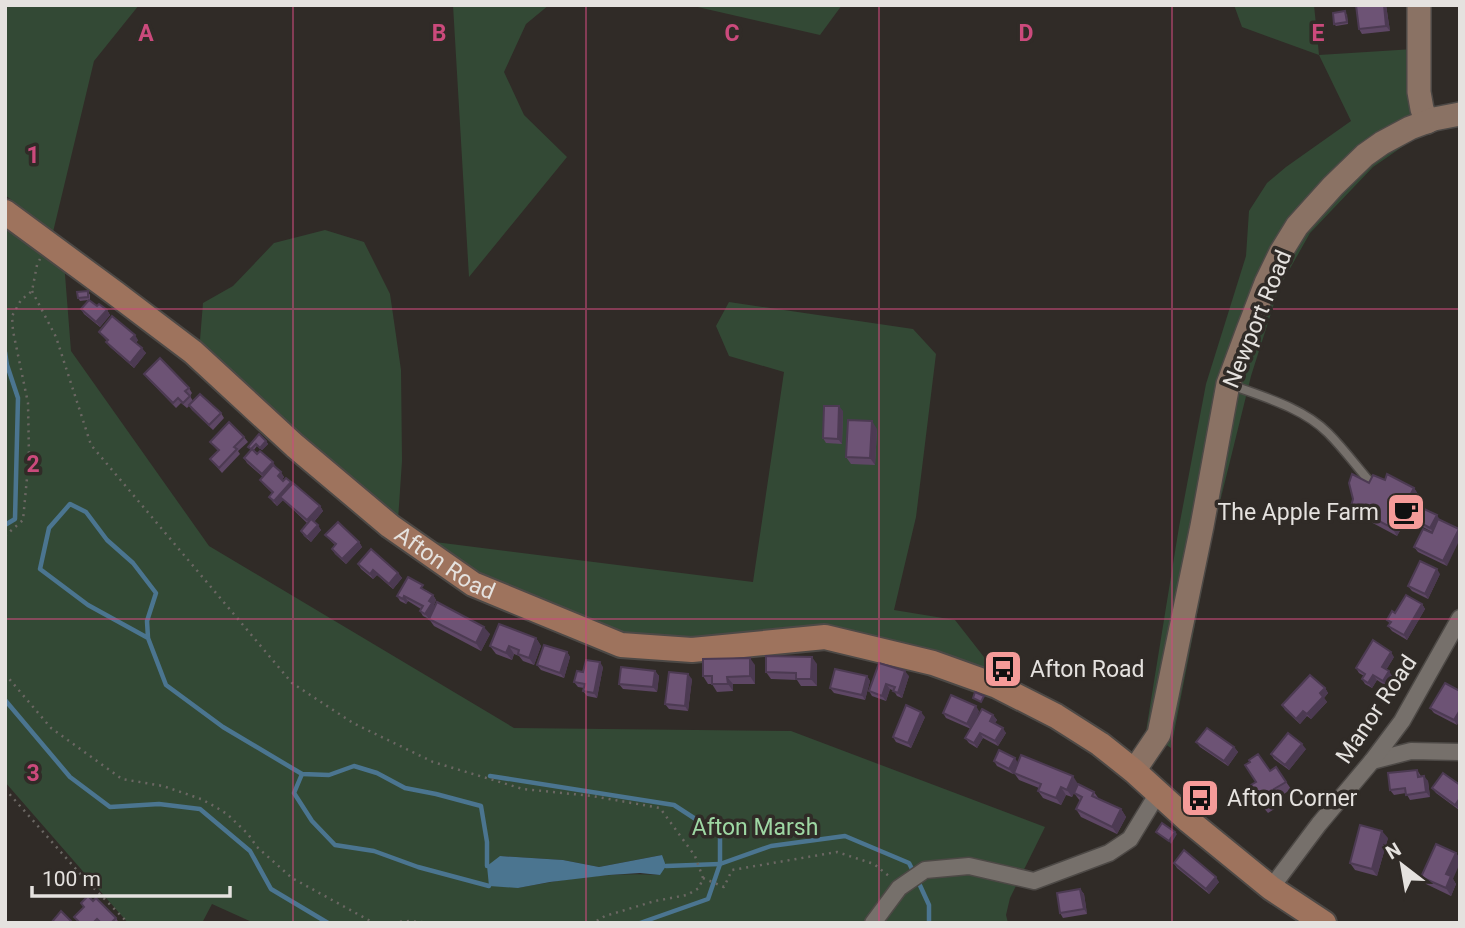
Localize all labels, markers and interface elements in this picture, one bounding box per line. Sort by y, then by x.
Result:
text: A [138,20,154,47]
text: B [432,20,446,47]
text: C [724,20,740,47]
text: D [1019,20,1033,47]
text: E [1312,20,1325,47]
text: 1 [26,142,40,169]
street label: Newport Road [1218,246,1297,392]
text: 2 [26,451,40,478]
cafe icon: The Apple Farm [1385,491,1427,533]
place label: The Apple Farm [1218,499,1379,526]
street label: Afton Road [390,521,499,606]
bus stop icon: Afton Road [982,648,1024,690]
street label: Manor Road [1330,650,1422,769]
place label: Afton Road [1030,656,1145,683]
text: 3 [26,760,40,787]
bus stop icon: Afton Corner [1179,777,1221,819]
place label: Afton Corner [1227,785,1358,812]
park label: Afton Marsh [692,814,818,841]
north arrow [1367,830,1437,900]
text: N [1382,838,1405,864]
scale bar [32,855,229,899]
text: 100 m [42,867,101,891]

